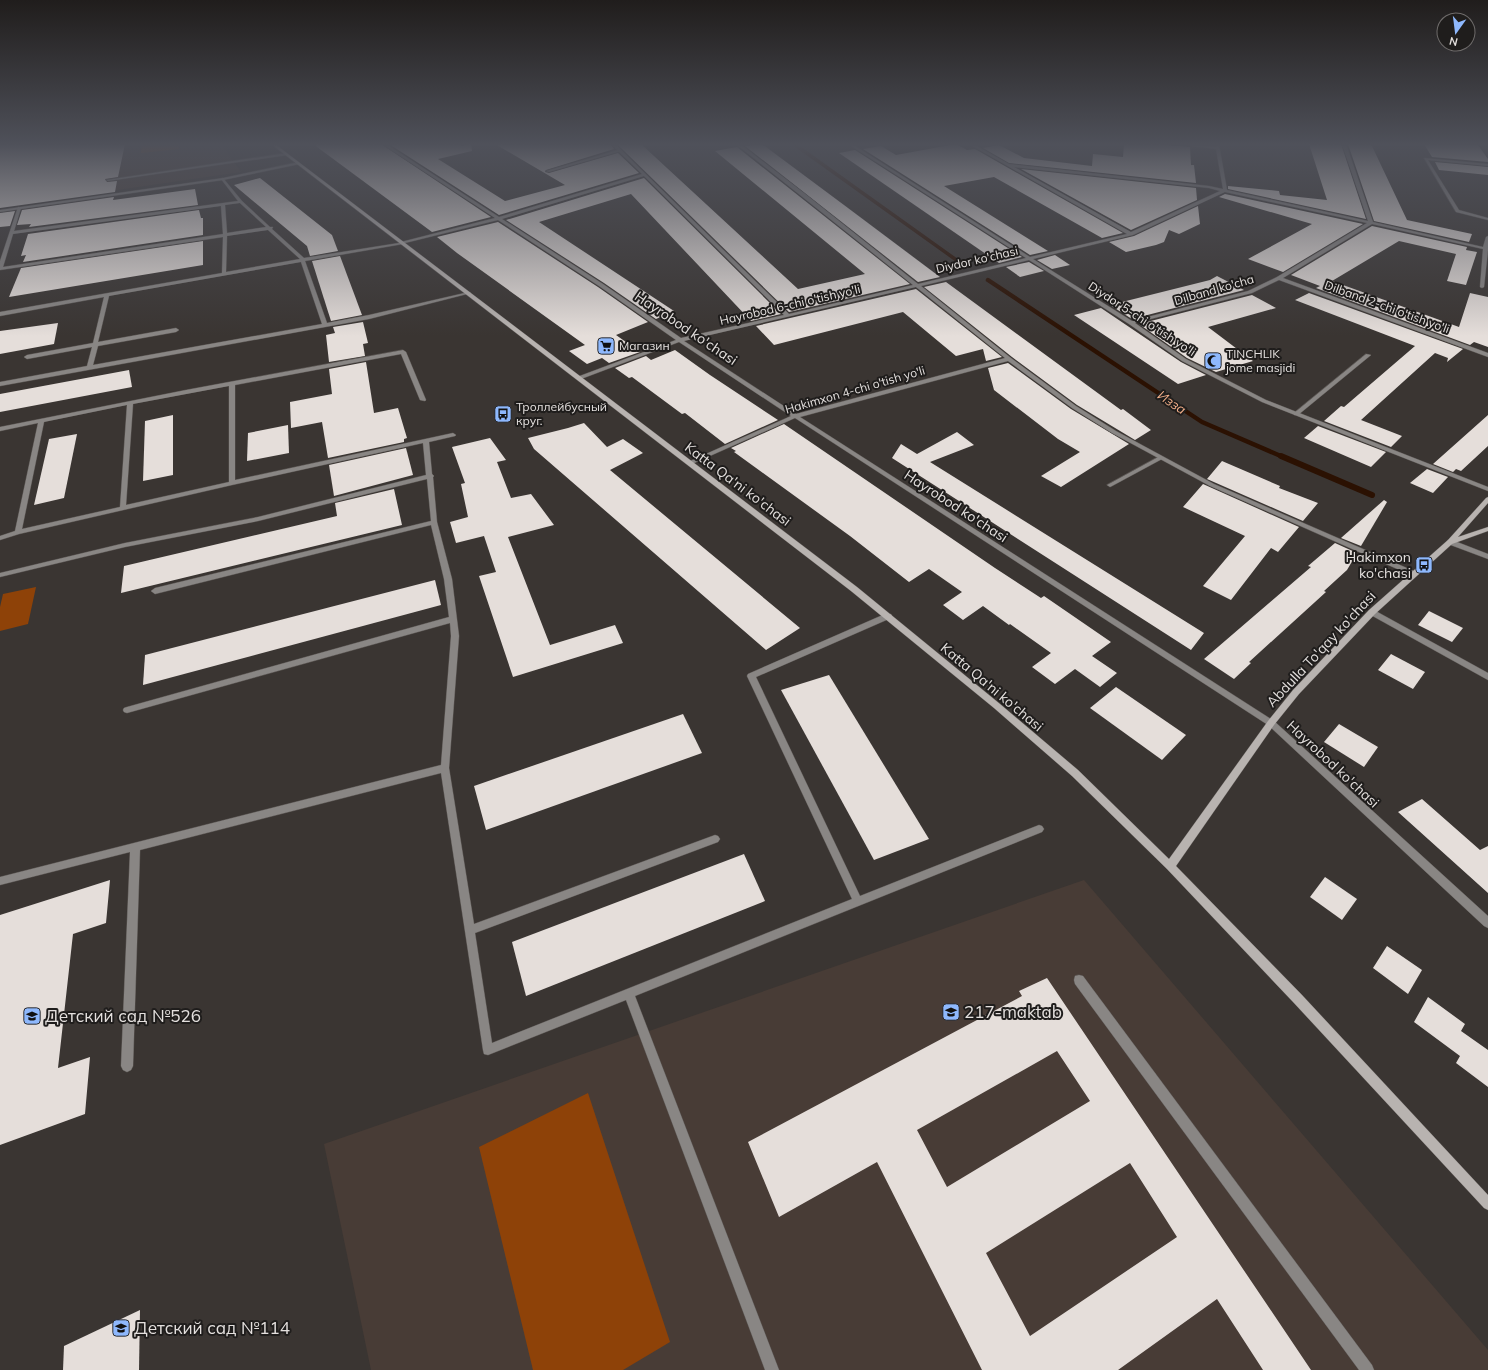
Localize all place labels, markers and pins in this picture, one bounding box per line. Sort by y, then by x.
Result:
supermarket icon: Магазин [596,336,616,356]
place label: Магазин [619,338,670,353]
place label: TINCHLIK jome masjidi [1225,346,1296,375]
mosque icon: TINCHLIK jome masjidi [1203,351,1223,371]
place label: Троллейбусный круг. [516,399,607,428]
bus stop icon: Троллейбусный круг. [493,404,513,424]
place label: Hakimxon ko'chasi [1346,548,1411,582]
bus stop icon: Hakimxon ko'chasi [1414,555,1434,575]
place label: 217-maktab [964,1001,1062,1022]
school or university icon: 217-maktab [941,1002,961,1022]
place label: Детский сад №526 [45,1005,201,1026]
school or university icon: Детский сад №526 [22,1006,42,1026]
place label: Детский сад №114 [134,1317,290,1338]
school or university icon: Детский сад №114 [111,1318,131,1338]

